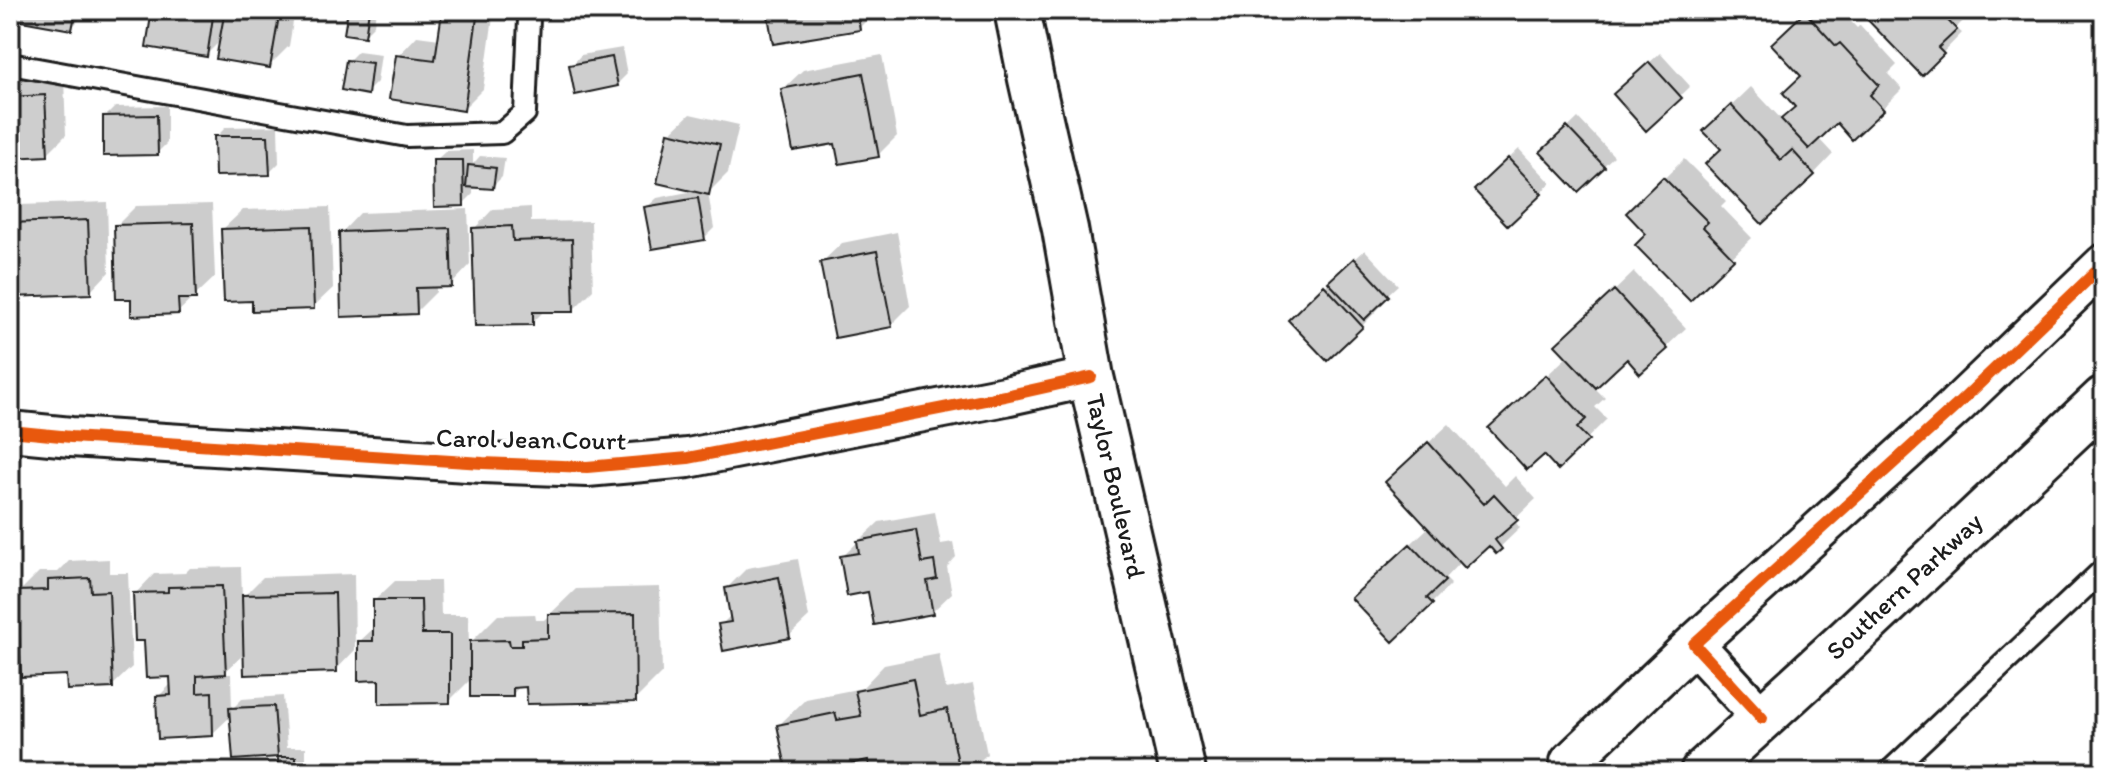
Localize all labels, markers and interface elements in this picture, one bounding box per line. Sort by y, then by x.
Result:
street label: Taylor Boulevard [1079,391,1153,582]
street label: Carol Jean Court [436,421,627,457]
street label: Southern Parkway [1819,505,1989,667]

